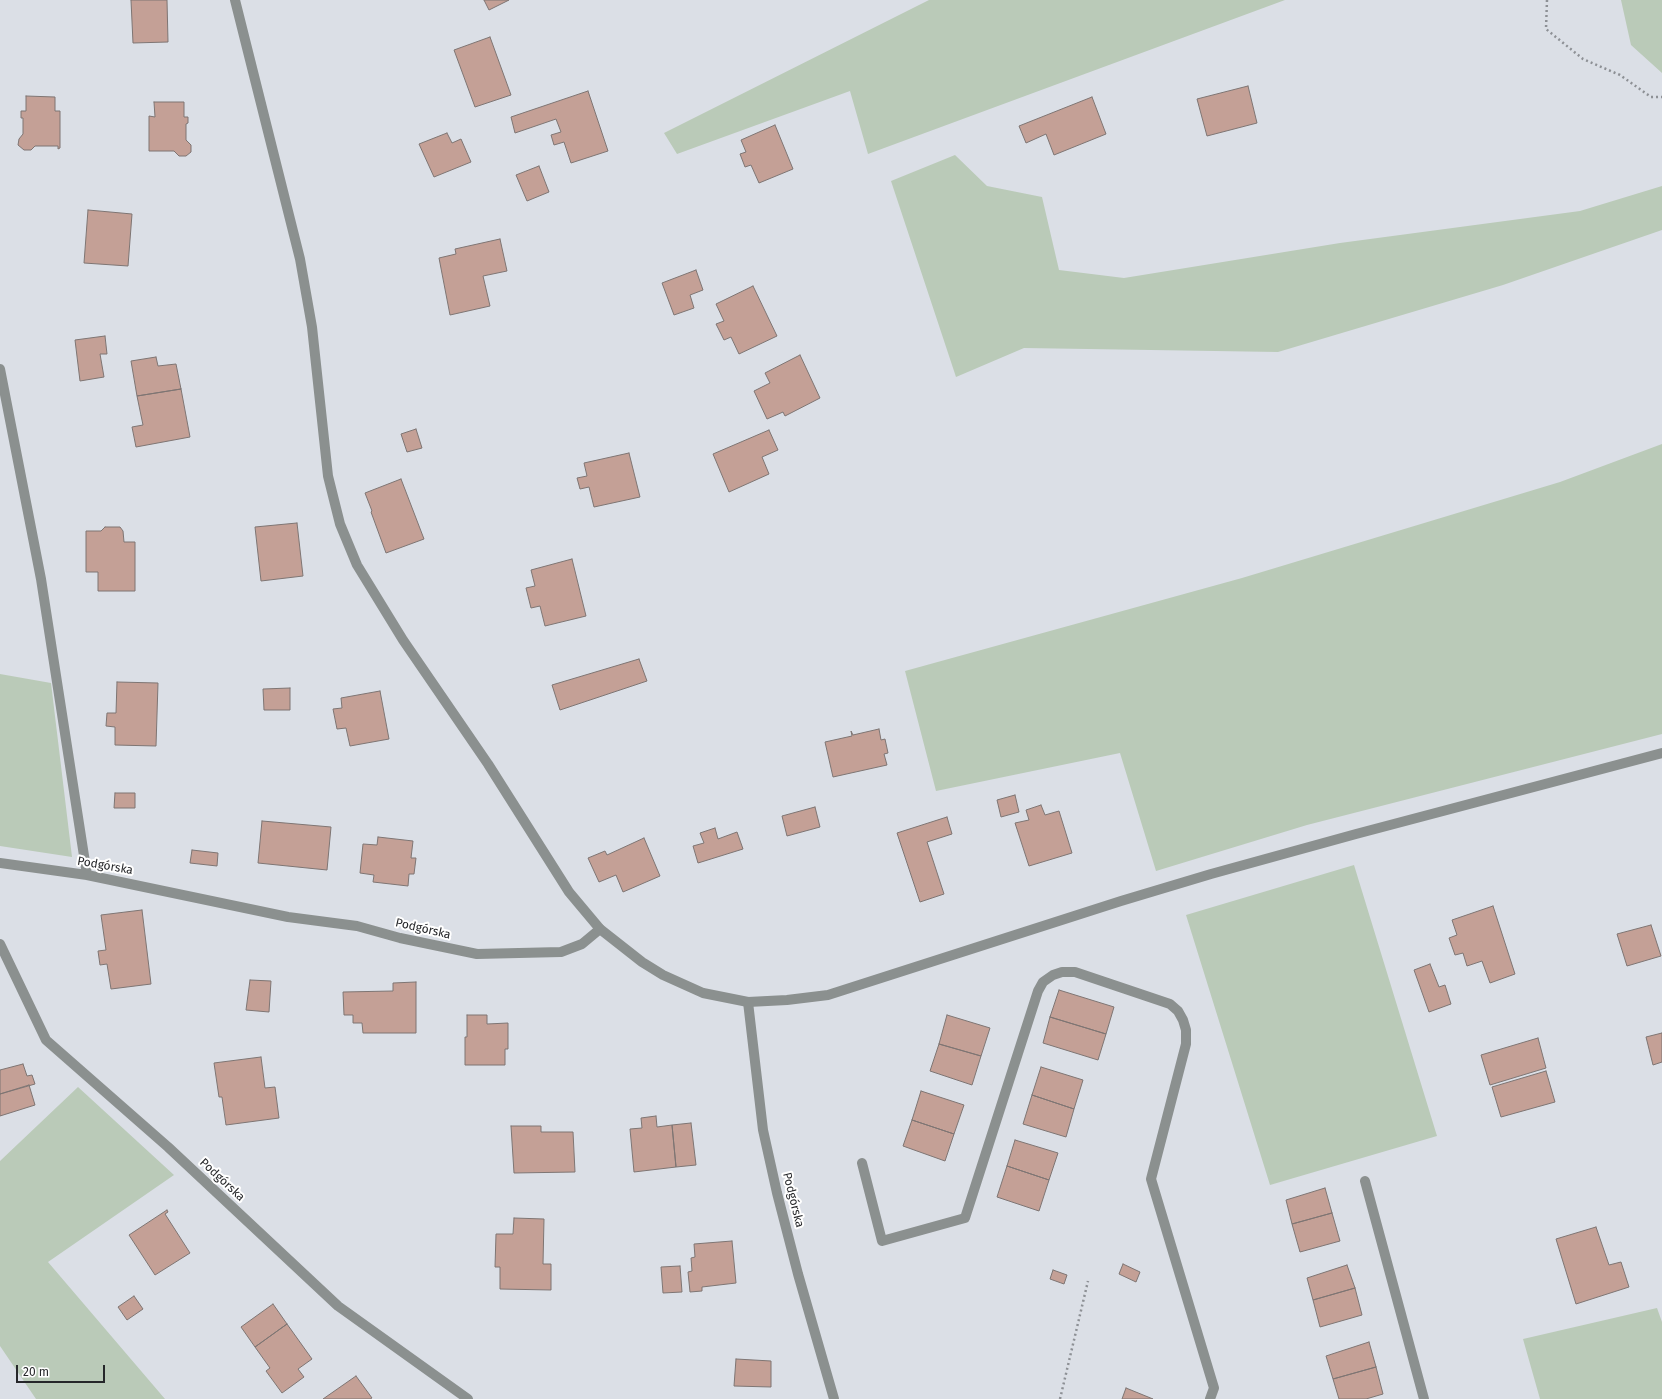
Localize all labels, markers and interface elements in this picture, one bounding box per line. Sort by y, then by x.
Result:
street label: Podgórska [76,854,134,878]
street label: Podgórska [394,916,452,942]
street label: Podgórska [196,1156,248,1204]
street label: Podgórska [779,1171,807,1229]
scale bar [18,1357,107,1383]
text: 20 m [23,1365,49,1379]

